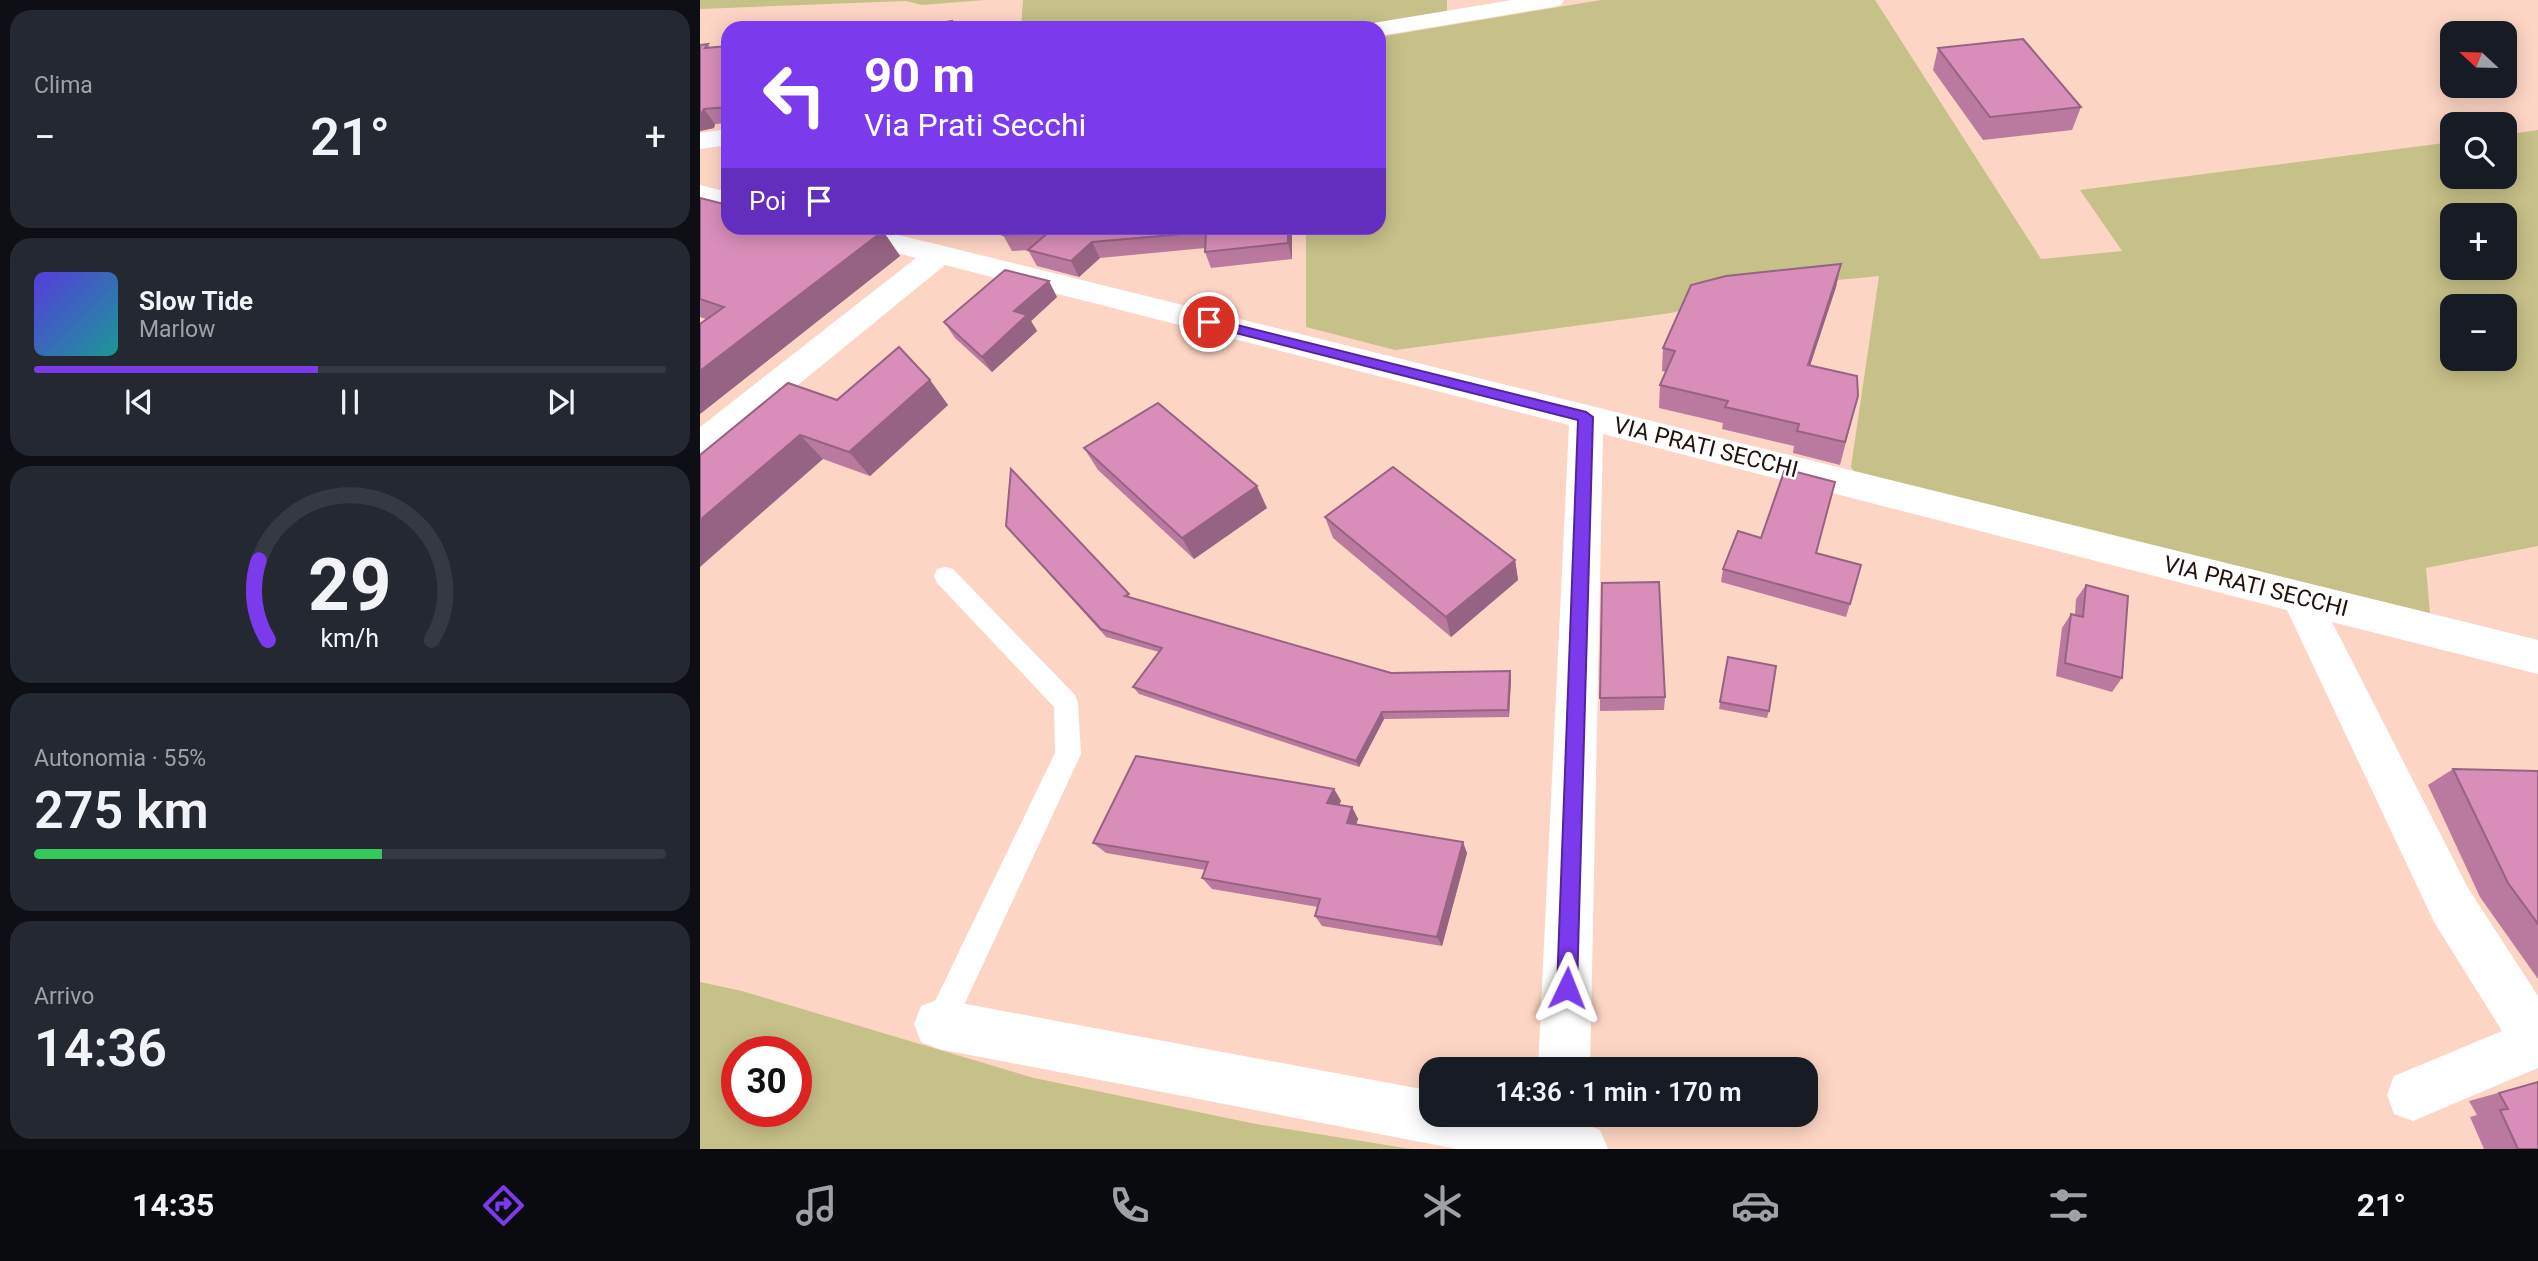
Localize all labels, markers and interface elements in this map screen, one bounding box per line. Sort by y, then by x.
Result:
north arrow [2440,21,2516,98]
map controls [2440,21,2517,371]
text: 90 m [864,47,975,104]
icon: left [749,49,840,140]
text: Clima [34,72,93,99]
text: Via Prati Secchi [864,106,1086,144]
text: 21° [310,107,390,168]
button: search [2440,112,2517,189]
text: − [34,115,56,159]
text: + [644,115,666,159]
icon: arrive [800,182,838,220]
text: Poi [749,186,786,216]
button: + [2440,203,2517,280]
text: Slow Tide [139,286,253,316]
pin [1179,292,1239,352]
button: − [2440,294,2517,371]
icon: arrive [1190,303,1228,341]
text: Marlow [139,316,215,343]
icon: previous [120,383,158,421]
icon: pause [331,383,369,421]
icon: next [542,383,580,421]
street label: VIA PRATI SECCHI [1611,412,1801,483]
text: 29 [308,543,392,629]
street label: VIA PRATI SECCHI [2161,551,2351,622]
text: km/h [321,624,379,653]
text: Autonomia · 55% [34,745,206,772]
text: 275 km [34,780,209,841]
position arrow [1530,951,1604,1025]
text: Arrivo [34,983,94,1010]
text: 14:36 [34,1018,167,1079]
speed limit sign: 30 [721,1036,812,1127]
text: 14:36 · 1 min · 170 m [1495,1077,1742,1107]
icon: directions [479,1181,528,1230]
icon: music [792,1181,841,1230]
icon: phone [1105,1181,1154,1230]
icon: climate [1418,1181,1467,1230]
icon: car [1731,1181,1780,1230]
icon: filters [2044,1181,2093,1230]
text: 14:35 [132,1186,214,1224]
text: 21° [2357,1186,2406,1224]

